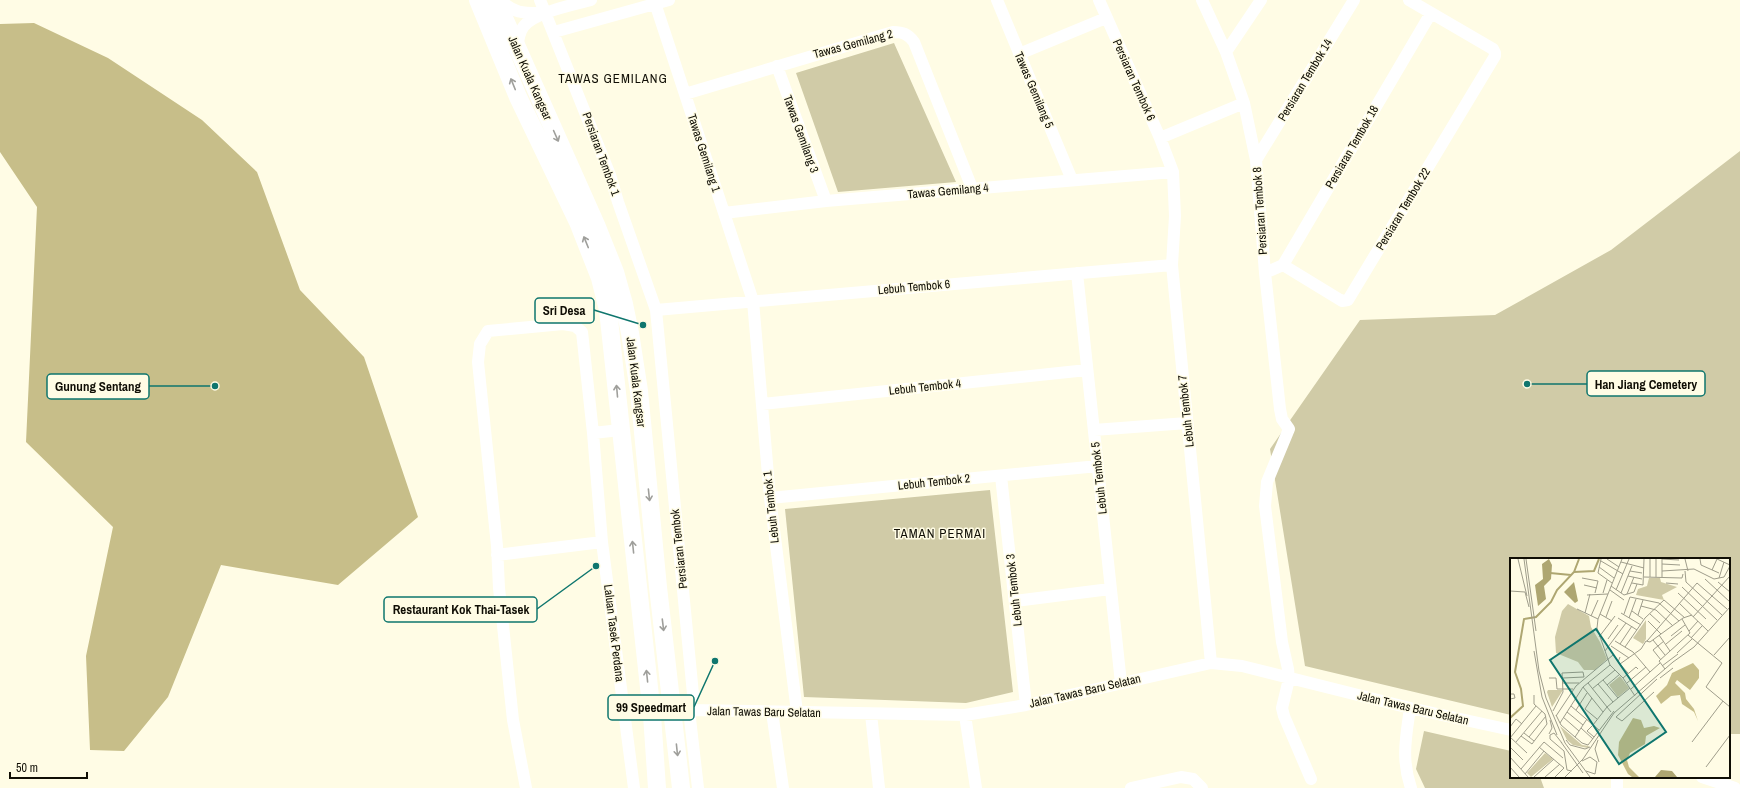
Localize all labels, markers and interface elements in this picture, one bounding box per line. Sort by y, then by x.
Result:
street label: Tawas Gemilang 2 [811,26,895,62]
street label: Jalan Kuala Kangsar [504,33,556,123]
street label: Persiaran Tembok 14 [1274,35,1336,124]
street label: Persiaran Tembok 6 [1109,37,1159,123]
street label: Tawas Gemilang 5 [1011,49,1058,131]
district label: TAWAS GEMILANG [558,70,668,87]
one-way arrow [508,79,516,91]
street label: Tawas Gemilang 3 [780,93,822,175]
street label: Persiaran Tembok 18 [1322,103,1382,191]
street label: Persiaran Tembok 1 [578,110,624,199]
street label: Tawas Gemilang 1 [684,112,724,195]
one-way arrow [553,130,560,142]
street label: Persiaran Tembok 22 [1372,165,1434,253]
street label: Persiaran Tembok 8 [1249,167,1271,255]
street label: Tawas Gemilang 4 [907,179,990,203]
one-way arrow [581,236,589,248]
street label: Lebuh Tembok 6 [877,276,951,298]
callout: Sri Desa [535,298,594,323]
text: Sri Desa [543,302,585,319]
street label: Jalan Kuala Kangsar [623,336,650,429]
callout: Han Jiang Cemetery [1587,371,1705,396]
callout: Gunung Sentang [47,374,149,399]
street label: Lebuh Tembok 7 [1174,374,1198,448]
street label: Lebuh Tembok 4 [888,375,962,399]
text: Han Jiang Cemetery [1595,376,1697,393]
text: Gunung Sentang [55,378,141,395]
one-way arrow [613,385,620,398]
street label: Lebuh Tembok 5 [1087,441,1111,515]
street label: Lebuh Tembok 1 [759,470,783,544]
street label: Lebuh Tembok 2 [897,470,971,494]
one-way arrow [645,488,652,501]
street label: Persiaran Tembok [667,508,691,589]
district label: TAMAN PERMAI [894,525,986,542]
one-way arrow [629,541,637,554]
street label: Lebuh Tembok 3 [1002,553,1026,627]
inset map [1510,558,1730,778]
street label: Laluan Tasek Perdana [600,583,628,683]
callout: Restaurant Kok Thai-Tasek [384,597,537,622]
text: Restaurant Kok Thai-Tasek [393,601,529,618]
one-way arrow [659,619,667,632]
one-way arrow [644,670,651,683]
street label: Jalan Tawas Baru Selatan [1028,670,1142,712]
street label: Jalan Tawas Baru Selatan [1356,687,1470,729]
callout: 99 Speedmart [608,695,694,720]
text: 99 Speedmart [616,699,686,716]
street label: Jalan Tawas Baru Selatan [707,703,821,721]
one-way arrow [674,743,681,756]
scale bar [10,754,87,780]
text: 50 m [16,760,38,776]

